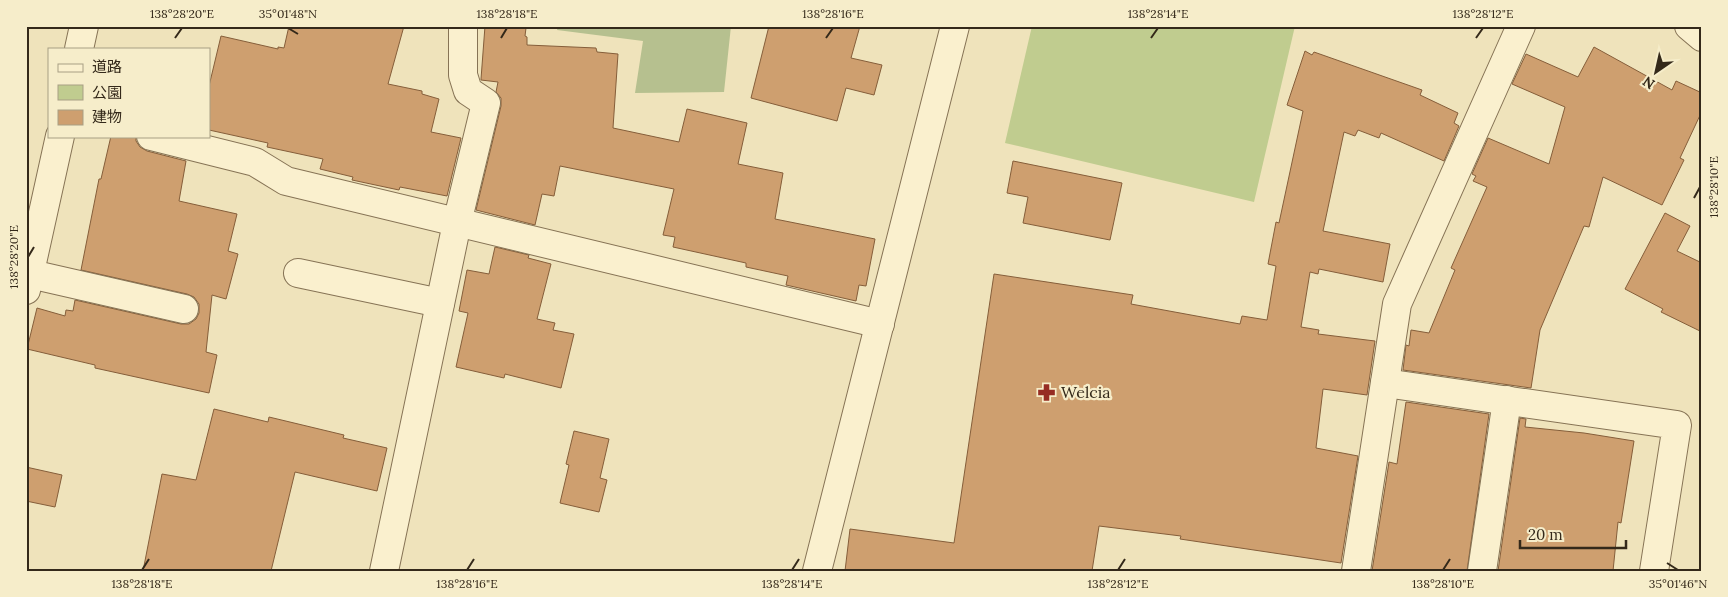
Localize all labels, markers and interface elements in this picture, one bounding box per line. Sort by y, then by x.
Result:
text: 138°28'20"E [150,6,214,21]
text: 35°01'48"N [259,6,317,21]
text: 138°28'18"E [476,6,538,21]
text: 138°28'16"E [802,6,864,21]
text: 138°28'14"E [1128,6,1188,21]
text: 138°28'12"E [1453,6,1513,21]
legend [48,48,210,138]
north arrow [1630,48,1680,98]
text: 道路 [92,57,122,76]
text: N [1639,72,1658,93]
text: 公園 [92,83,122,102]
text: 建物 [92,107,122,126]
text: 138°28'10"E [1706,156,1721,218]
text: 138°28'20"E [6,225,21,289]
pharmacy icon: Welcia [1037,382,1057,402]
place label: Welcia [1061,382,1111,402]
scale bar [1520,517,1627,549]
text: 20 m [1528,525,1563,544]
text: 138°28'18"E [111,576,173,591]
text: 138°28'16"E [436,576,498,591]
text: 138°28'14"E [762,576,822,591]
text: 138°28'12"E [1088,576,1148,591]
text: 138°28'10"E [1412,576,1474,591]
text: 35°01'46"N [1649,576,1707,591]

